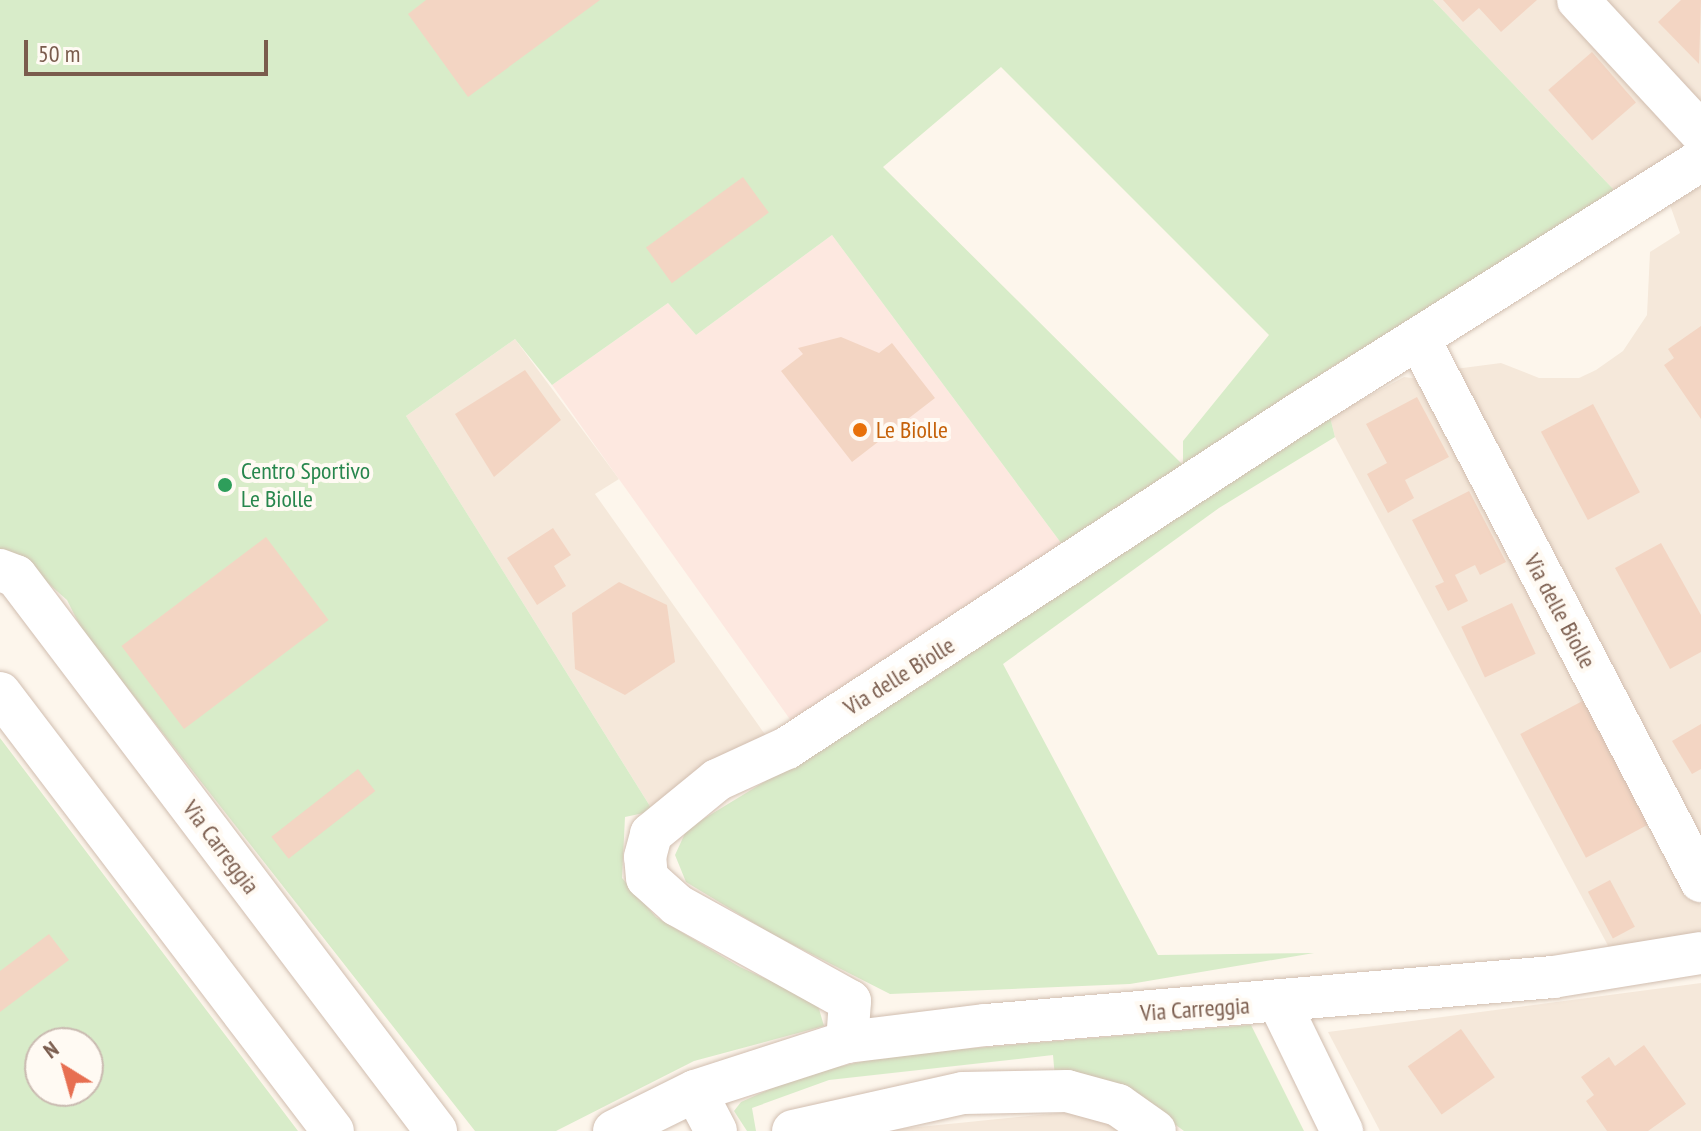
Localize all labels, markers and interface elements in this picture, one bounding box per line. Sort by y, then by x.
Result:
scale bar [28,24,272,74]
text: 50 m [38,38,80,69]
place label: Le Biolle [876,416,948,444]
marker: Le Biolle [851,421,869,439]
place label: Centro Sportivo Le Biolle [241,457,370,513]
marker: Centro Sportivo Le Biolle [216,476,234,494]
street label: Via delle Biolle [1518,549,1602,673]
street label: Via delle Biolle [838,631,960,721]
street label: Via Carreggia [176,795,266,899]
street label: Via Carreggia [1139,991,1251,1027]
north arrow [24,1027,104,1107]
text: N [38,1035,64,1064]

